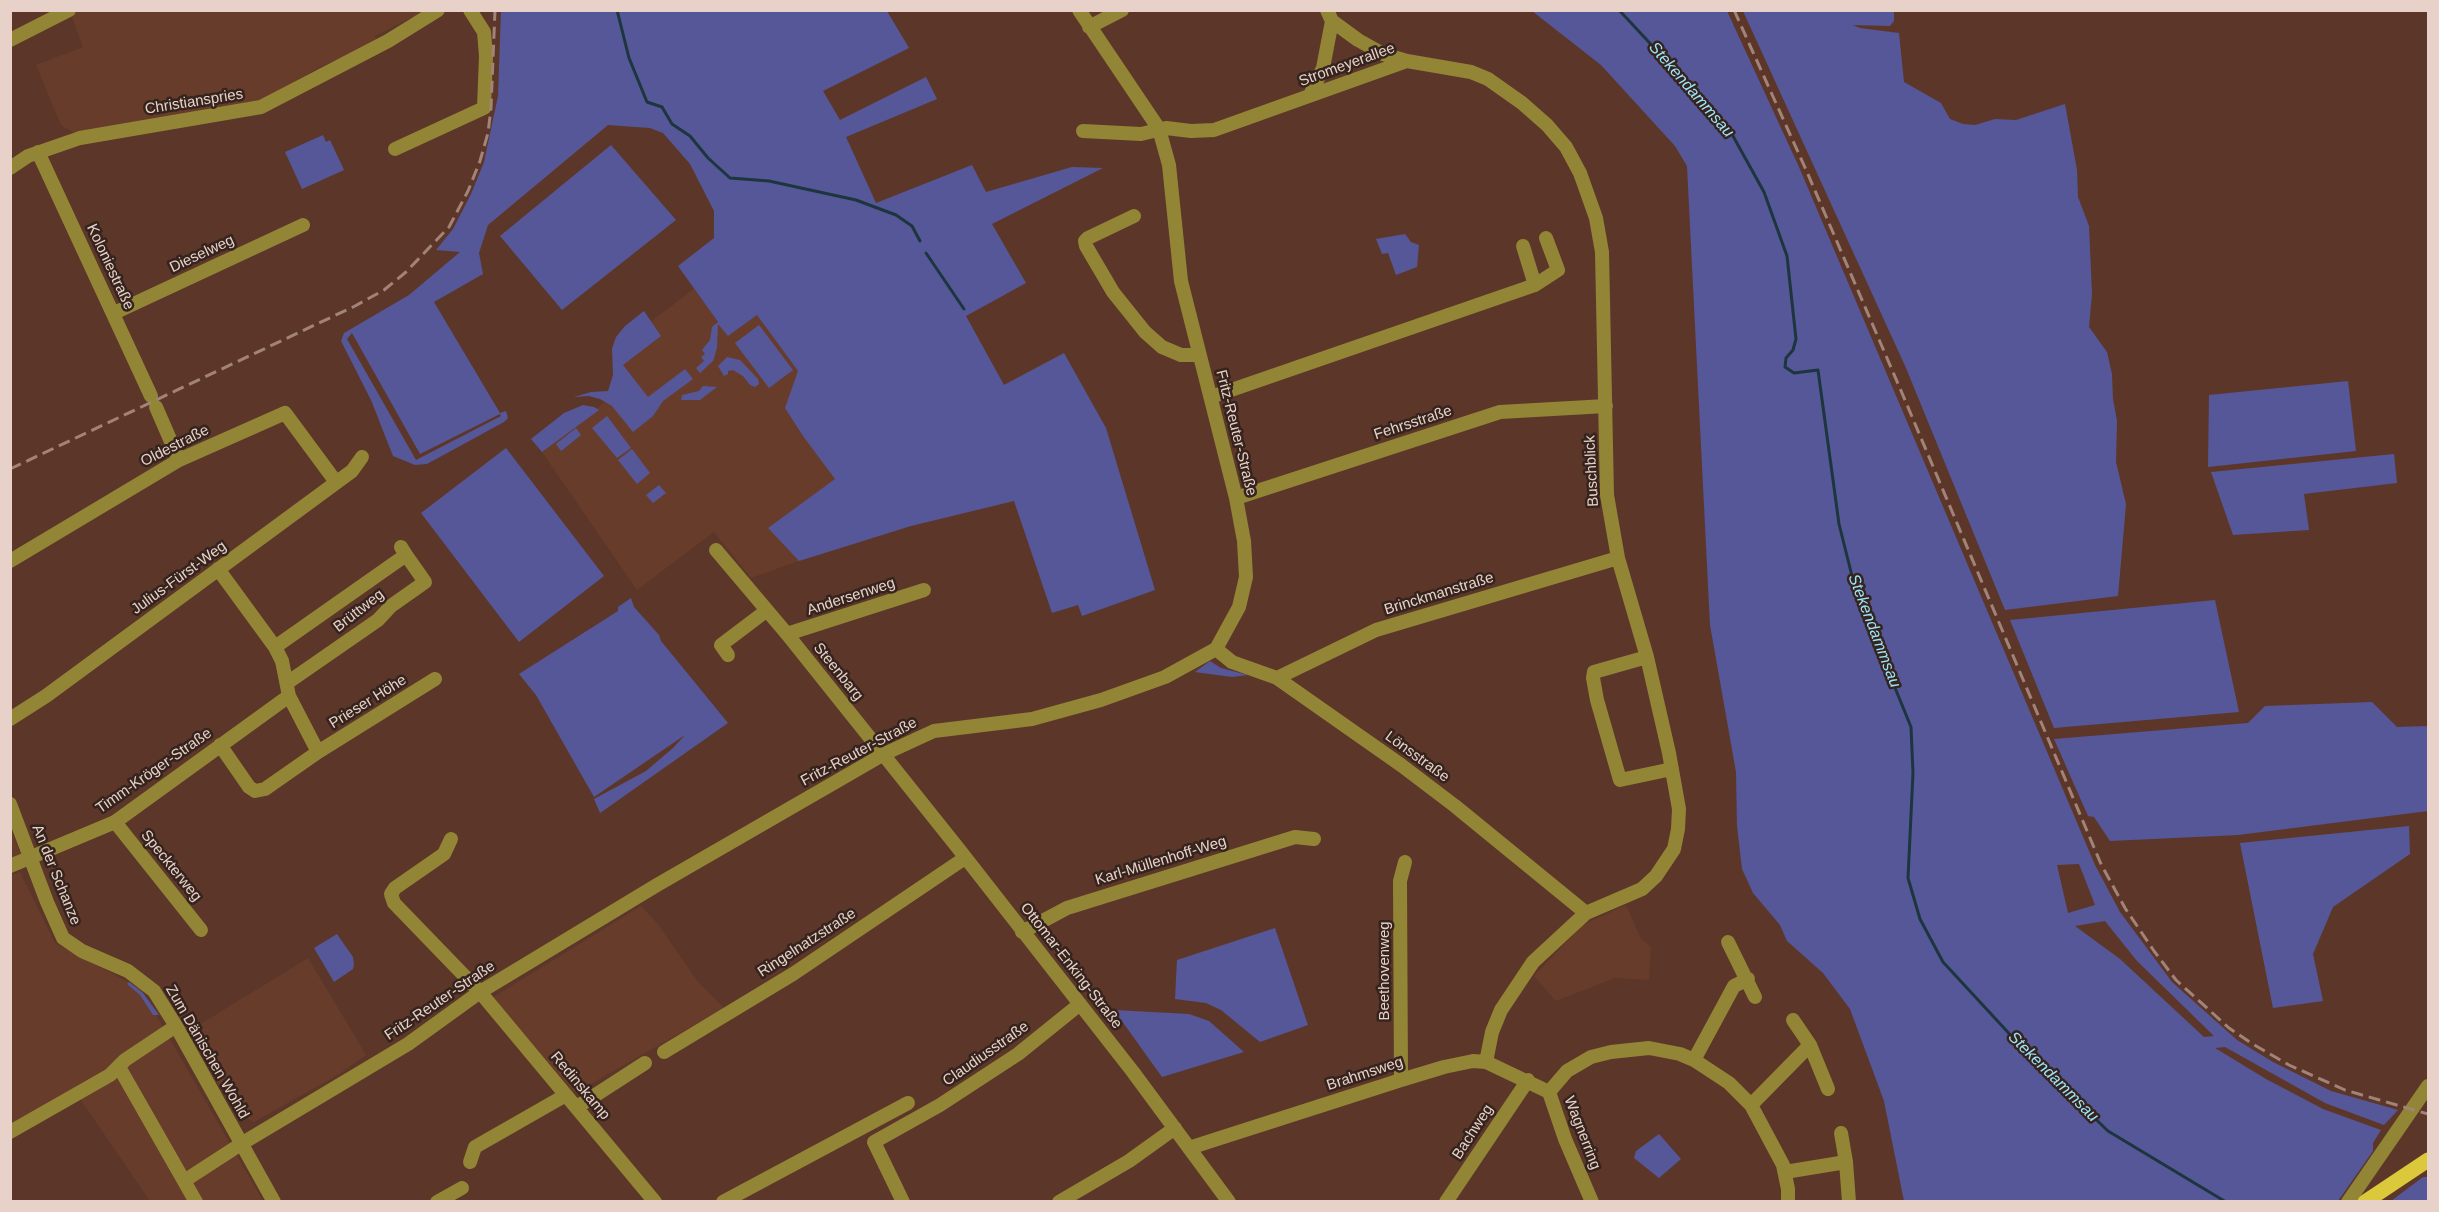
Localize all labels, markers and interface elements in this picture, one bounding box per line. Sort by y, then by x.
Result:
water label: Stekendammsau [1644,38,1738,142]
street label: Stromeyerallee [1297,39,1397,91]
street label: Christianspries [144,85,244,119]
street label: Koloniestraße [82,221,138,313]
street label: Dieselweg [167,231,237,277]
street label: Fritz-Reuter-Straße [1212,368,1260,498]
street label: Fehrsstraße [1372,402,1454,444]
street label: Oldestraße [138,421,212,471]
street label: Buschblick [1581,435,1603,507]
street label: Julius-Fürst-Weg [128,537,230,619]
street label: Brinckmanstraße [1382,569,1496,619]
water label: Stekendammsau [1844,572,1904,690]
street label: Andersenweg [805,574,897,620]
street label: Brüttweg [330,586,388,636]
street label: Steenbarg [809,639,867,705]
street label: Prieser Höhe [326,671,410,733]
street label: Fritz-Reuter-Straße [798,714,920,790]
street label: Timm-Kröger-Straße [93,724,215,818]
street label: Lönsstraße [1381,728,1453,786]
street label: An der Schanze [28,822,84,928]
street label: Speckterweg [137,827,205,905]
street label: Karl-Müllenhoff-Weg [1093,832,1229,890]
street label: Ottomar-Enking-Straße [1016,899,1126,1033]
street label: Ringelnatzstraße [755,905,859,981]
street label: Beethovenweg [1376,921,1394,1021]
street label: Fritz-Reuter-Straße [381,957,499,1045]
street label: Zum Dänischen Wohld [161,982,253,1122]
street label: Claudiusstraße [940,1018,1032,1090]
water label: Stekendammsau [2004,1028,2102,1126]
street label: Redinskamp [546,1048,614,1124]
street label: Brahmsweg [1325,1053,1405,1095]
street label: Wagnerring [1560,1094,1604,1172]
street label: Bachweg [1449,1101,1497,1163]

